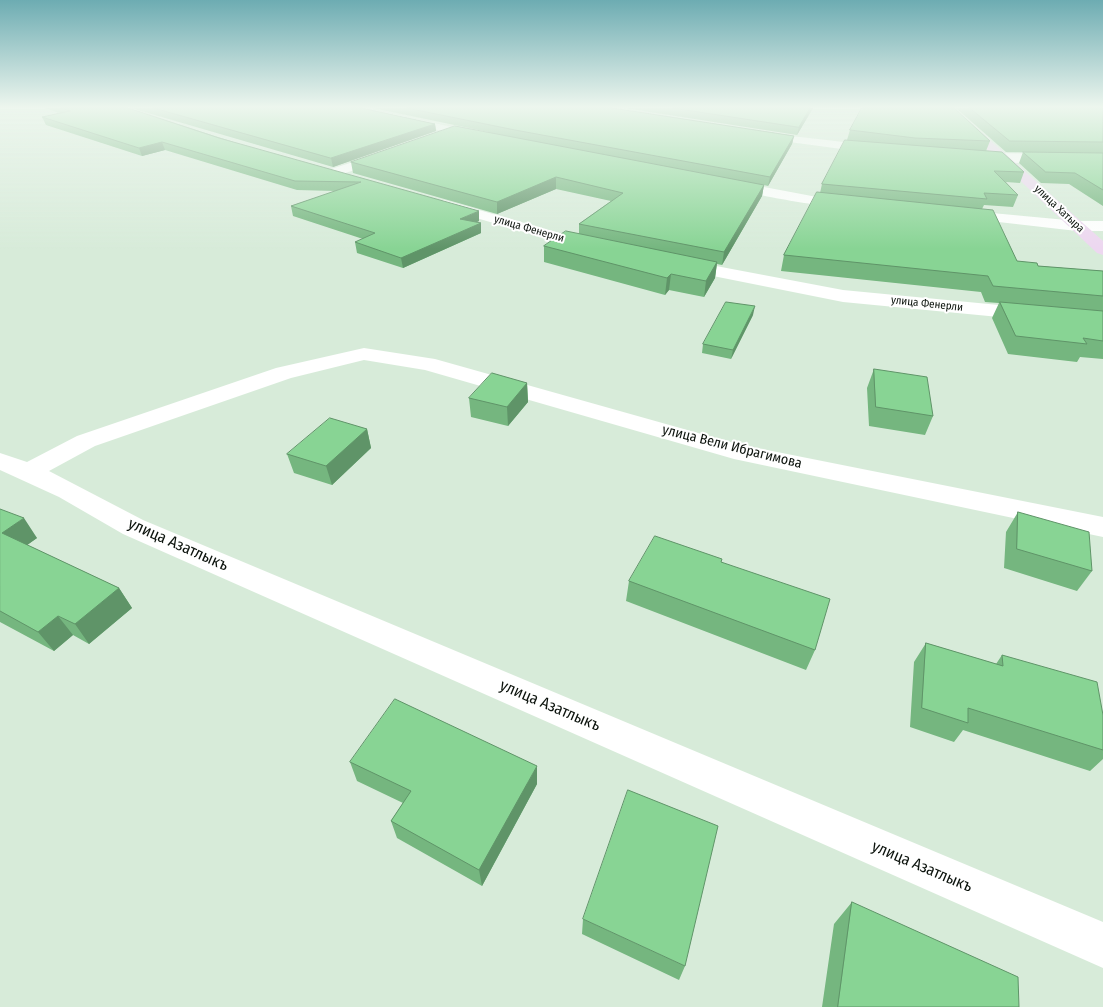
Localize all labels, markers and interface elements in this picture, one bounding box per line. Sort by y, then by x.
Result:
street label: улица Хатыра [1031,183,1087,235]
street label: улица Фенерли [492,213,566,245]
street label: улица Фенерли [890,294,964,314]
street label: улица Вели Ибрагимова [660,422,804,472]
street label: улица Азатлыкъ [125,514,231,576]
street label: улица Азатлыкъ [497,676,603,736]
street label: улица Азатлыкъ [869,837,975,897]

